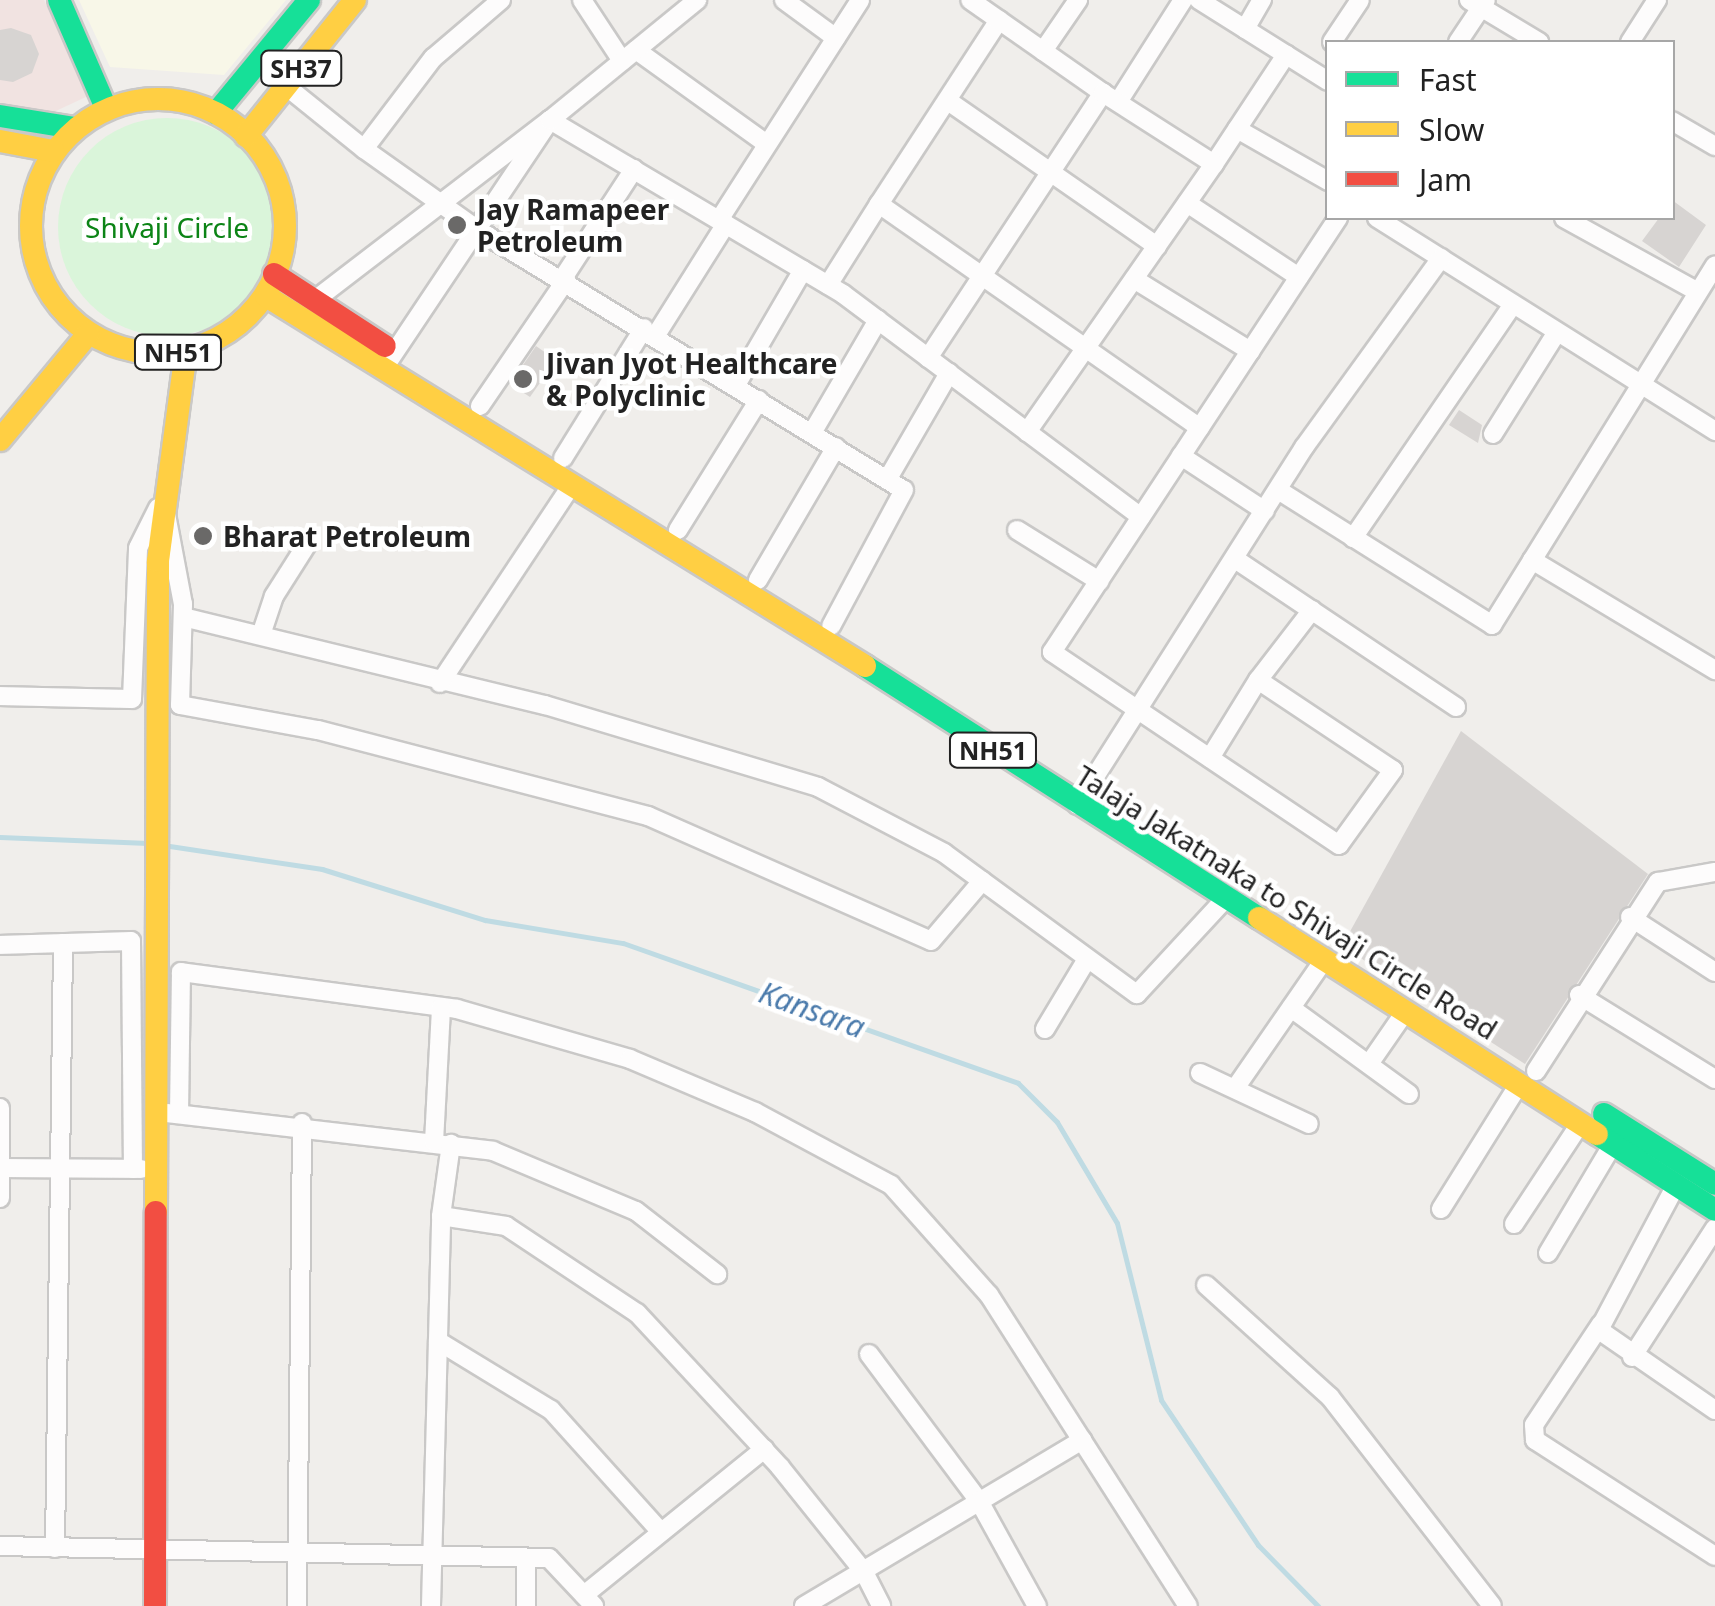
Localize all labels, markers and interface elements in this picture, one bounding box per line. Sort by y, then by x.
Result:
legend [1325,40,1675,220]
road number: SH37 [258,48,344,88]
text: Fast [1419,59,1477,100]
text: Slow [1419,109,1484,150]
text: Jam [1419,159,1472,200]
place label: Jay Ramapeer Petroleum [477,192,669,258]
park label: Shivaji Circle [85,210,249,244]
marker: Jay Ramapeer Petroleum [446,214,468,236]
road number: NH51 [133,332,223,372]
place label: Jivan Jyot Healthcare & Polyclinic [546,346,838,412]
marker: Jivan Jyot Healthcare & Polyclinic [510,366,536,392]
place label: Bharat Petroleum [223,519,471,553]
marker: Bharat Petroleum [192,525,214,547]
road number: NH51 [948,730,1038,770]
street label: Talaja Jakatnaka to Shivaji Circle Road [1070,758,1504,1046]
water label: Kansara [754,974,870,1046]

